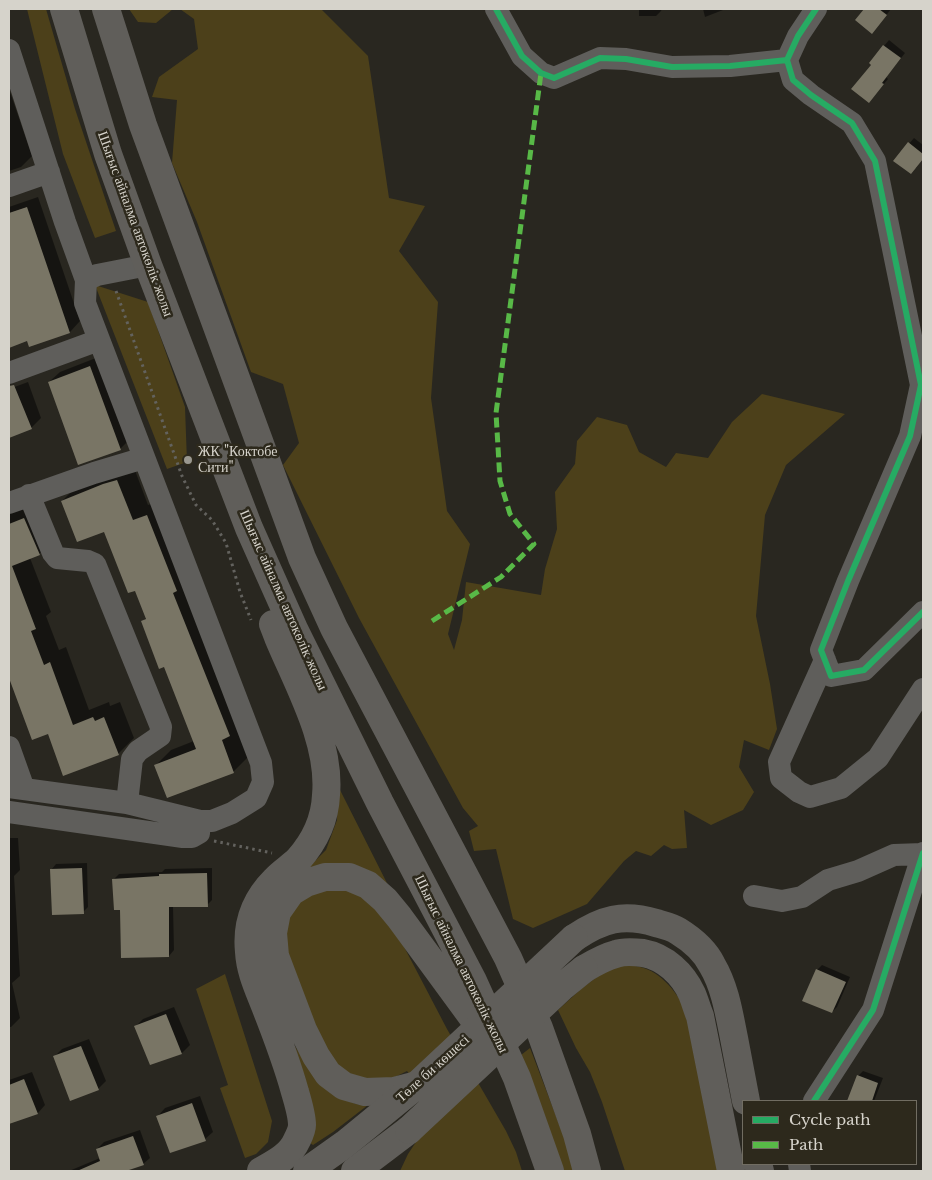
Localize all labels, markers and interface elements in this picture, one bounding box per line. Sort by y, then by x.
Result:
street label: Шығыс айналма автокөлік жолы [94,129,176,319]
place label: ЖК "Коктобе Сити" [198,444,277,477]
marker: ЖК "Коктобе Сити" [182,454,194,466]
street label: Шығыс айналма автокөлік жолы [235,507,331,693]
street label: Шығыс айналма автокөлік жолы [411,872,511,1056]
street label: Төле би көшесі [393,1032,473,1106]
legend [742,1100,917,1165]
text: Cycle path [789,1110,871,1129]
text: Path [789,1135,823,1154]

